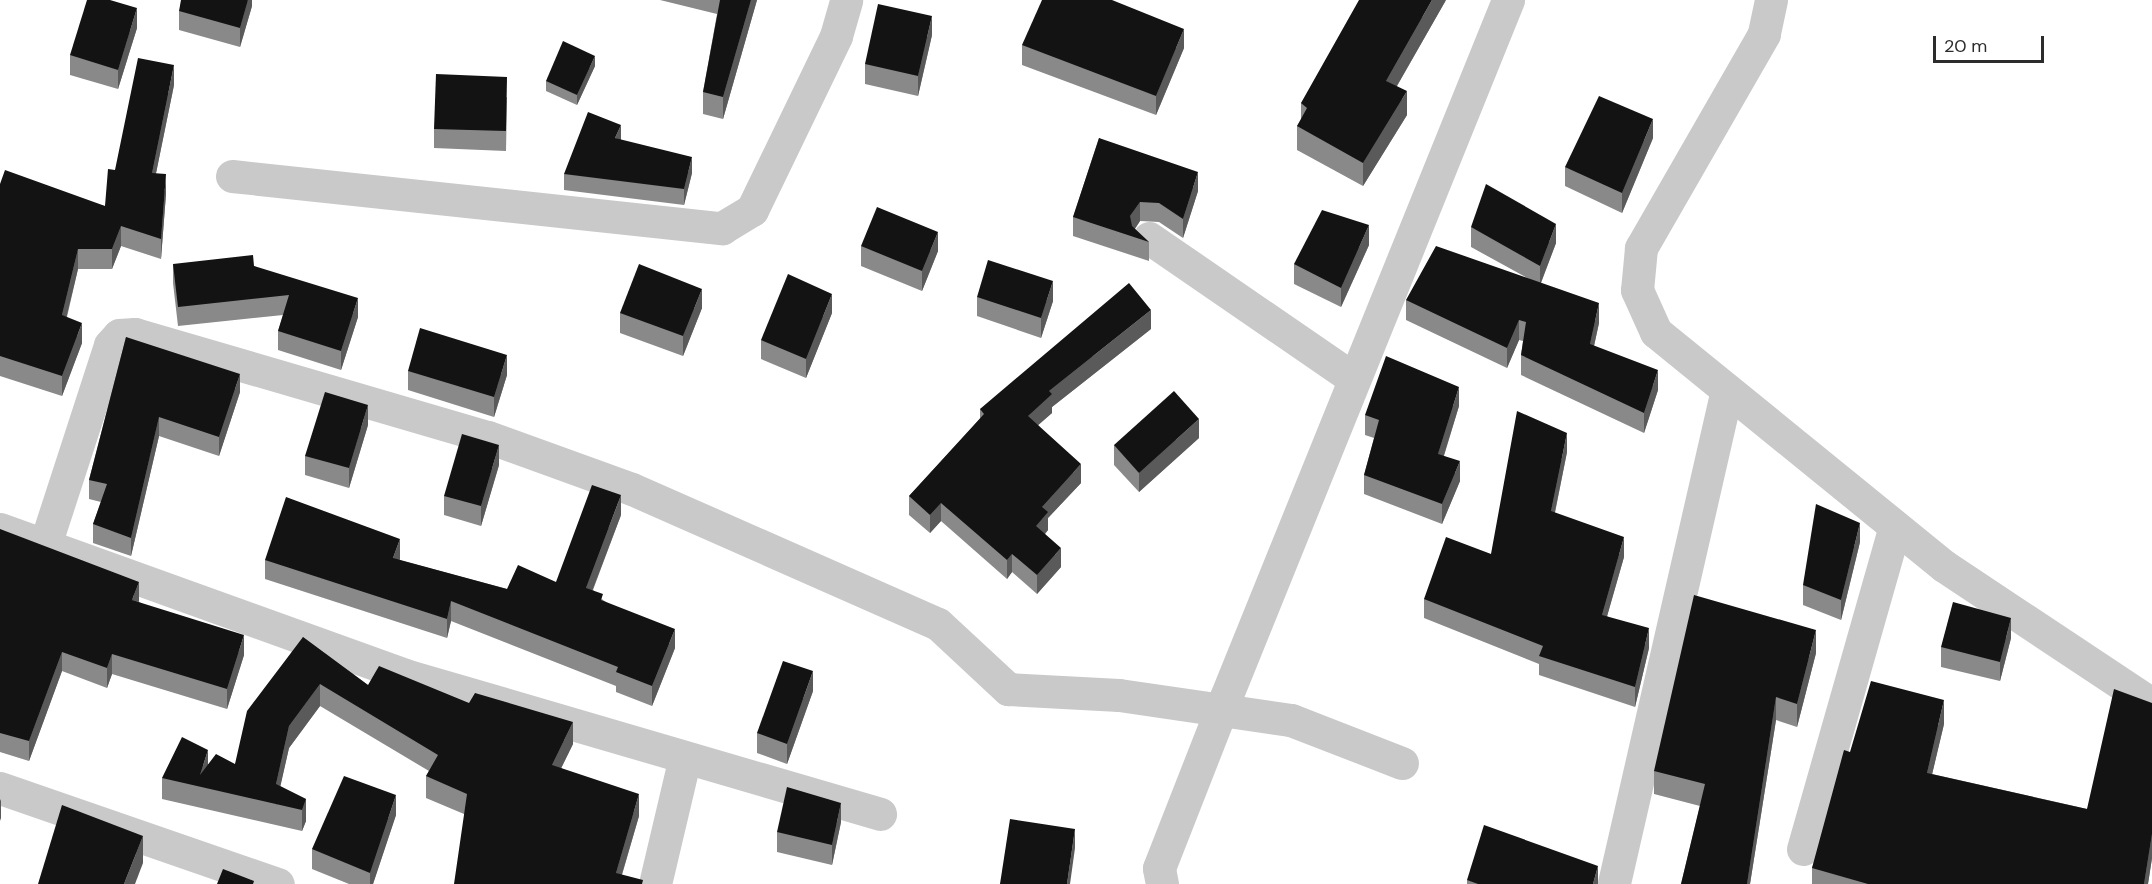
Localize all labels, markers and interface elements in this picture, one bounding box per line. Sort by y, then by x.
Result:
scale bar [1936,24,2047,62]
text: 20 m [1944,34,1987,58]

